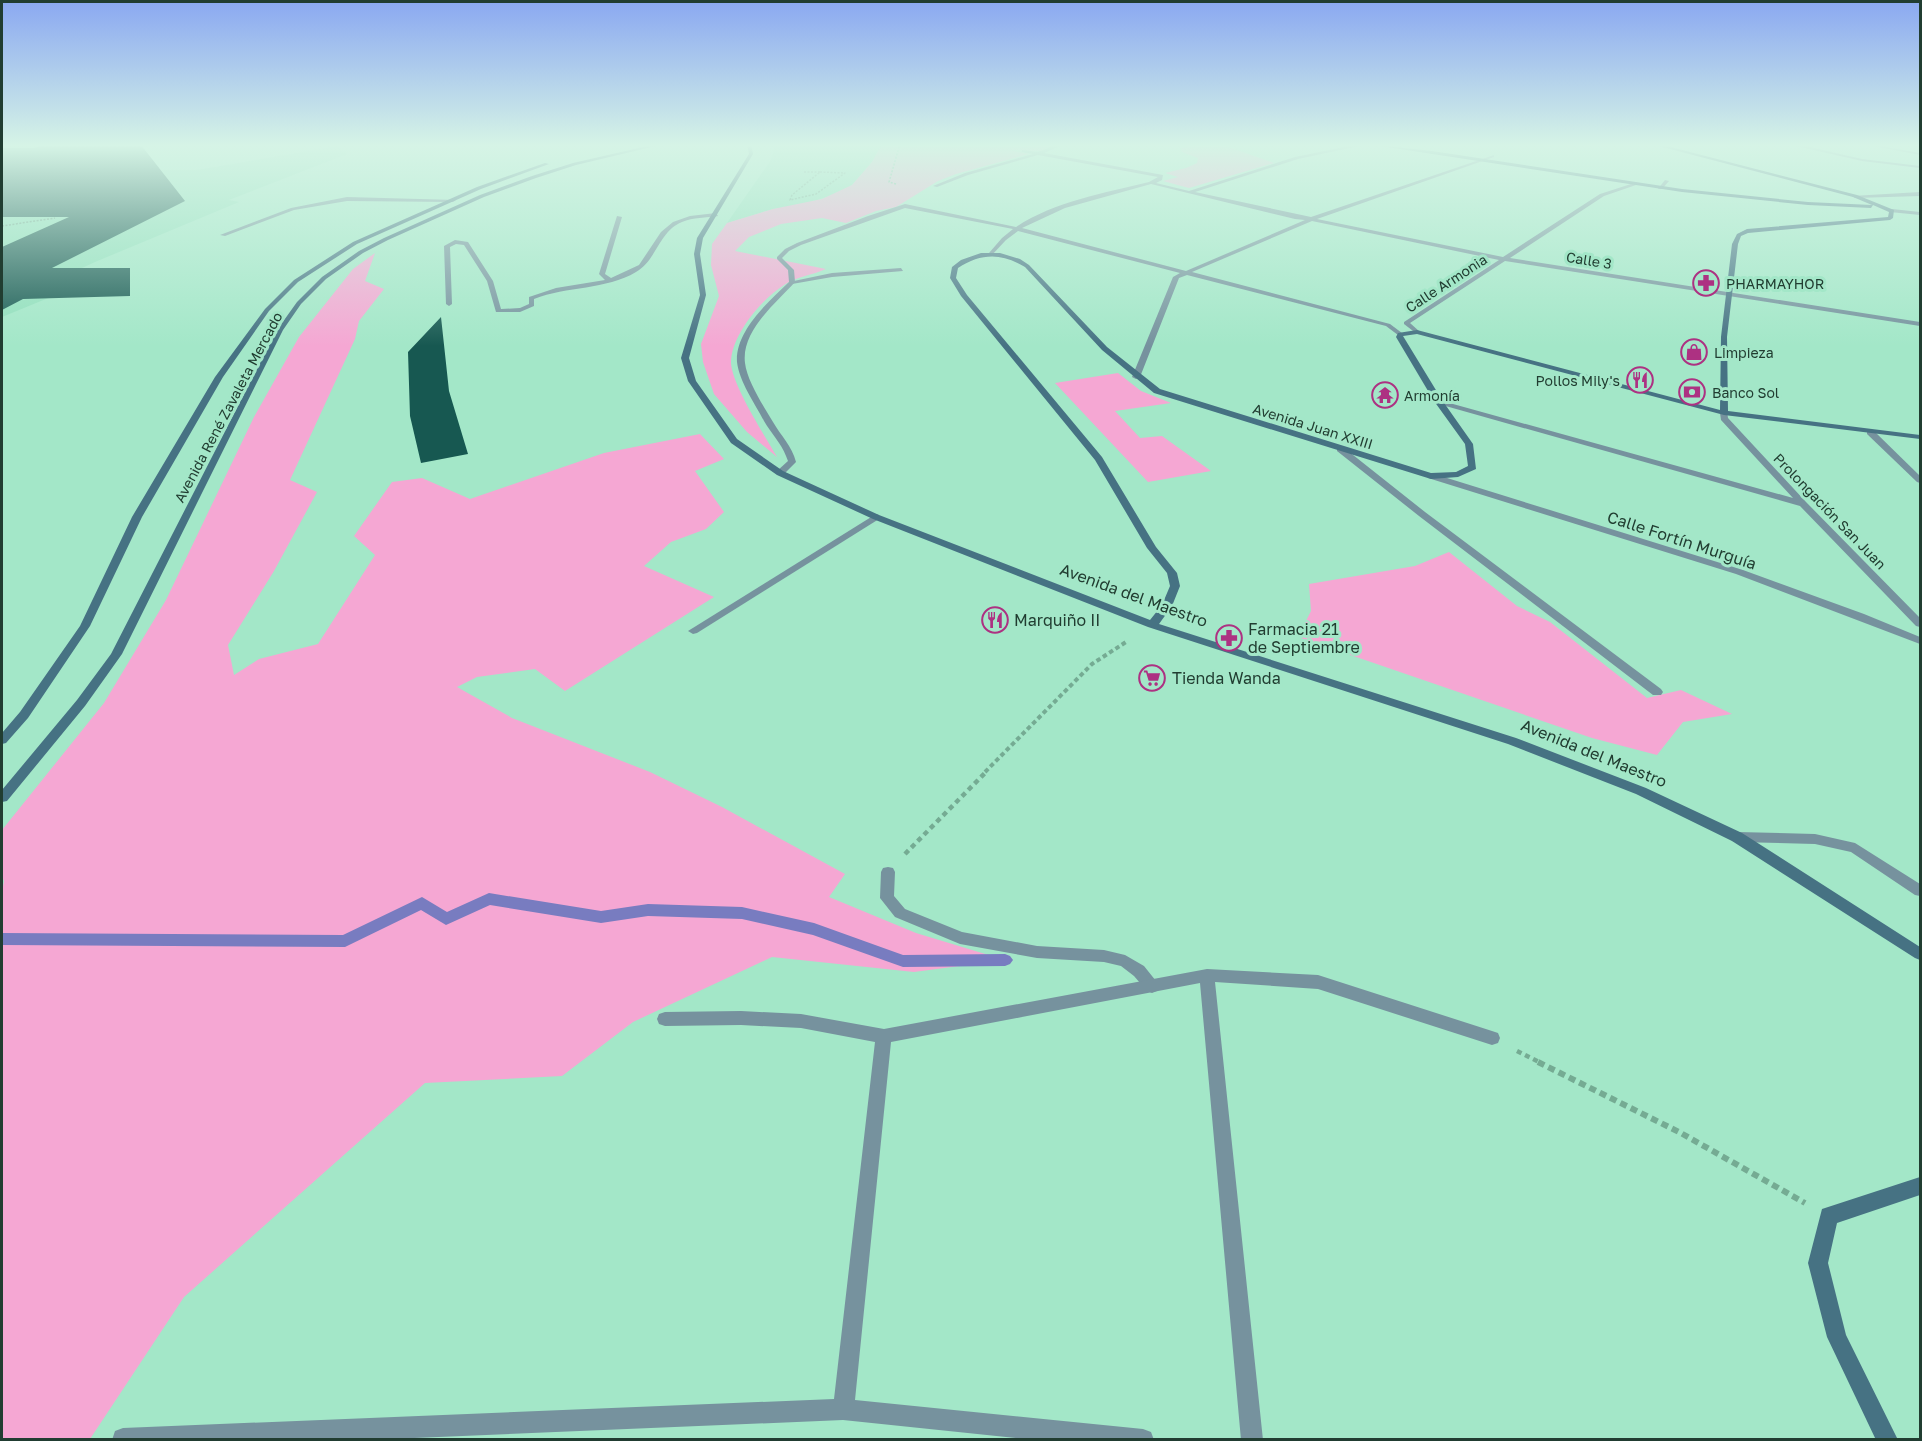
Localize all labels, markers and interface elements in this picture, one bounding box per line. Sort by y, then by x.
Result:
street label: Calle 3 [1565,248,1613,272]
street label: Calle Armonia [1402,250,1490,316]
pharmacy icon: PHARMAYHOR [1691,268,1721,298]
place label: PHARMAYHOR [1726,275,1824,292]
street label: Avenida René Zavaleta Mercado [170,309,286,505]
shop icon: Limpieza [1679,337,1709,367]
place label: Limpieza [1714,344,1774,361]
restaurant icon: Pollos Mily's [1625,365,1655,395]
place label: Pollos Mily's [1536,372,1620,389]
bank icon: Banco Sol [1677,377,1707,407]
temple icon: Armonía [1370,380,1400,410]
place label: Banco Sol [1712,384,1779,401]
place label: Armonía [1404,387,1460,404]
street label: Avenida Juan XXIII [1251,400,1375,452]
street label: Prolongación San Juan [1770,450,1890,572]
street label: Calle Fortín Murguía [1605,506,1759,574]
street label: Avenida del Maestro [1057,559,1211,631]
restaurant icon: Marquiño II [980,605,1010,635]
place label: Marquiño II [1014,610,1100,630]
place label: Farmacia 21 de Septiembre [1248,619,1360,657]
pharmacy icon: Farmacia 21 de Septiembre [1214,623,1244,653]
supermarket icon: Tienda Wanda [1137,663,1167,693]
place label: Tienda Wanda [1172,668,1281,688]
street label: Avenida del Maestro [1518,715,1670,791]

